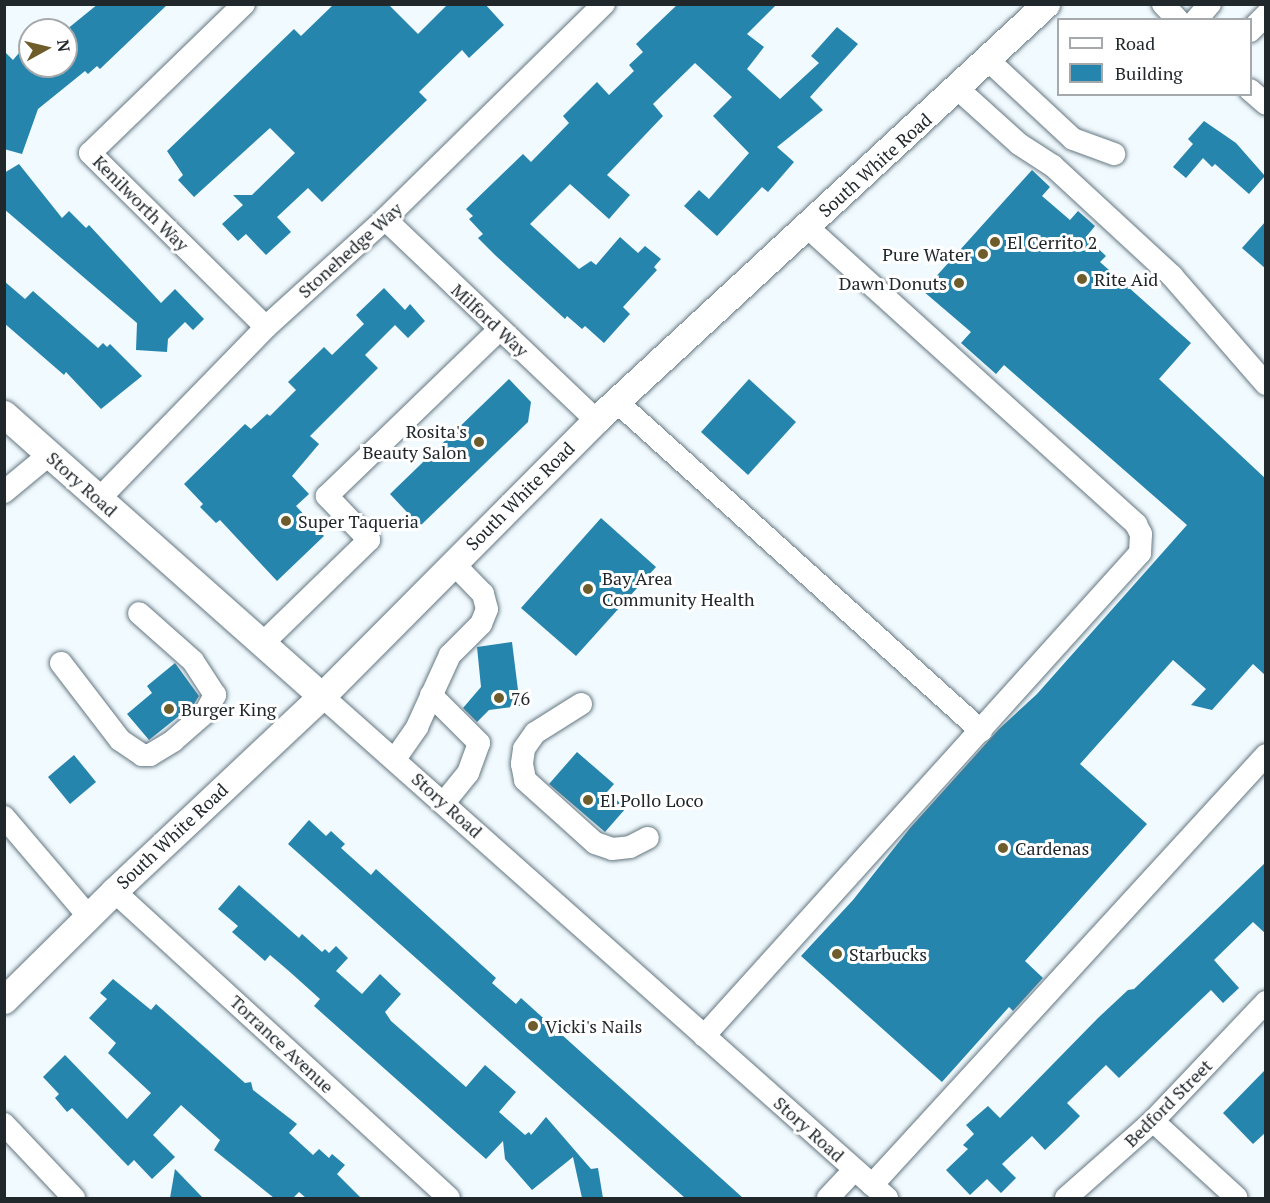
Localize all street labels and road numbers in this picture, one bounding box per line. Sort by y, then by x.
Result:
street label: South White Road [814,109,936,221]
street label: Kenilworth Way [89,151,193,255]
street label: Stonehedge Way [294,198,406,302]
street label: Milford Way [447,279,533,361]
street label: South White Road [461,437,579,555]
street label: Story Road [42,447,122,521]
street label: Story Road [407,768,487,842]
street label: South White Road [112,779,232,893]
street label: Torrance Avenue [226,990,338,1098]
street label: Bedford Street [1120,1055,1216,1151]
street label: Story Road [769,1092,849,1166]

